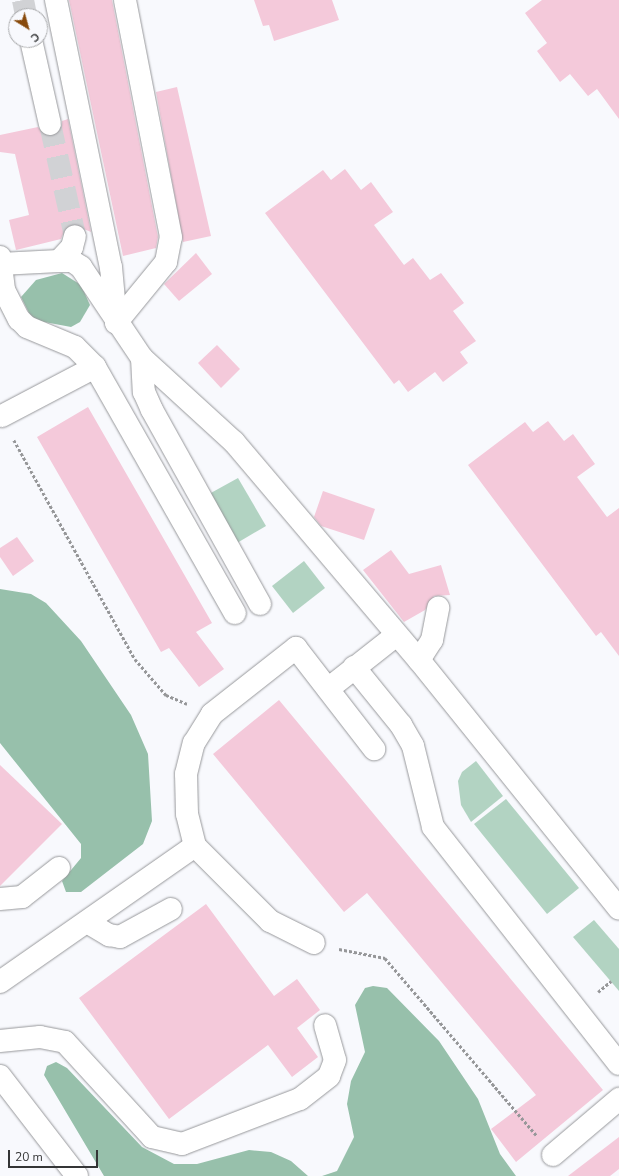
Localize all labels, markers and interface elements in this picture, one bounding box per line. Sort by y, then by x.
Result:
north arrow [8,8,48,48]
text: С [27,29,42,45]
scale bar [10,1142,100,1168]
text: 20 m [15,1149,43,1165]

